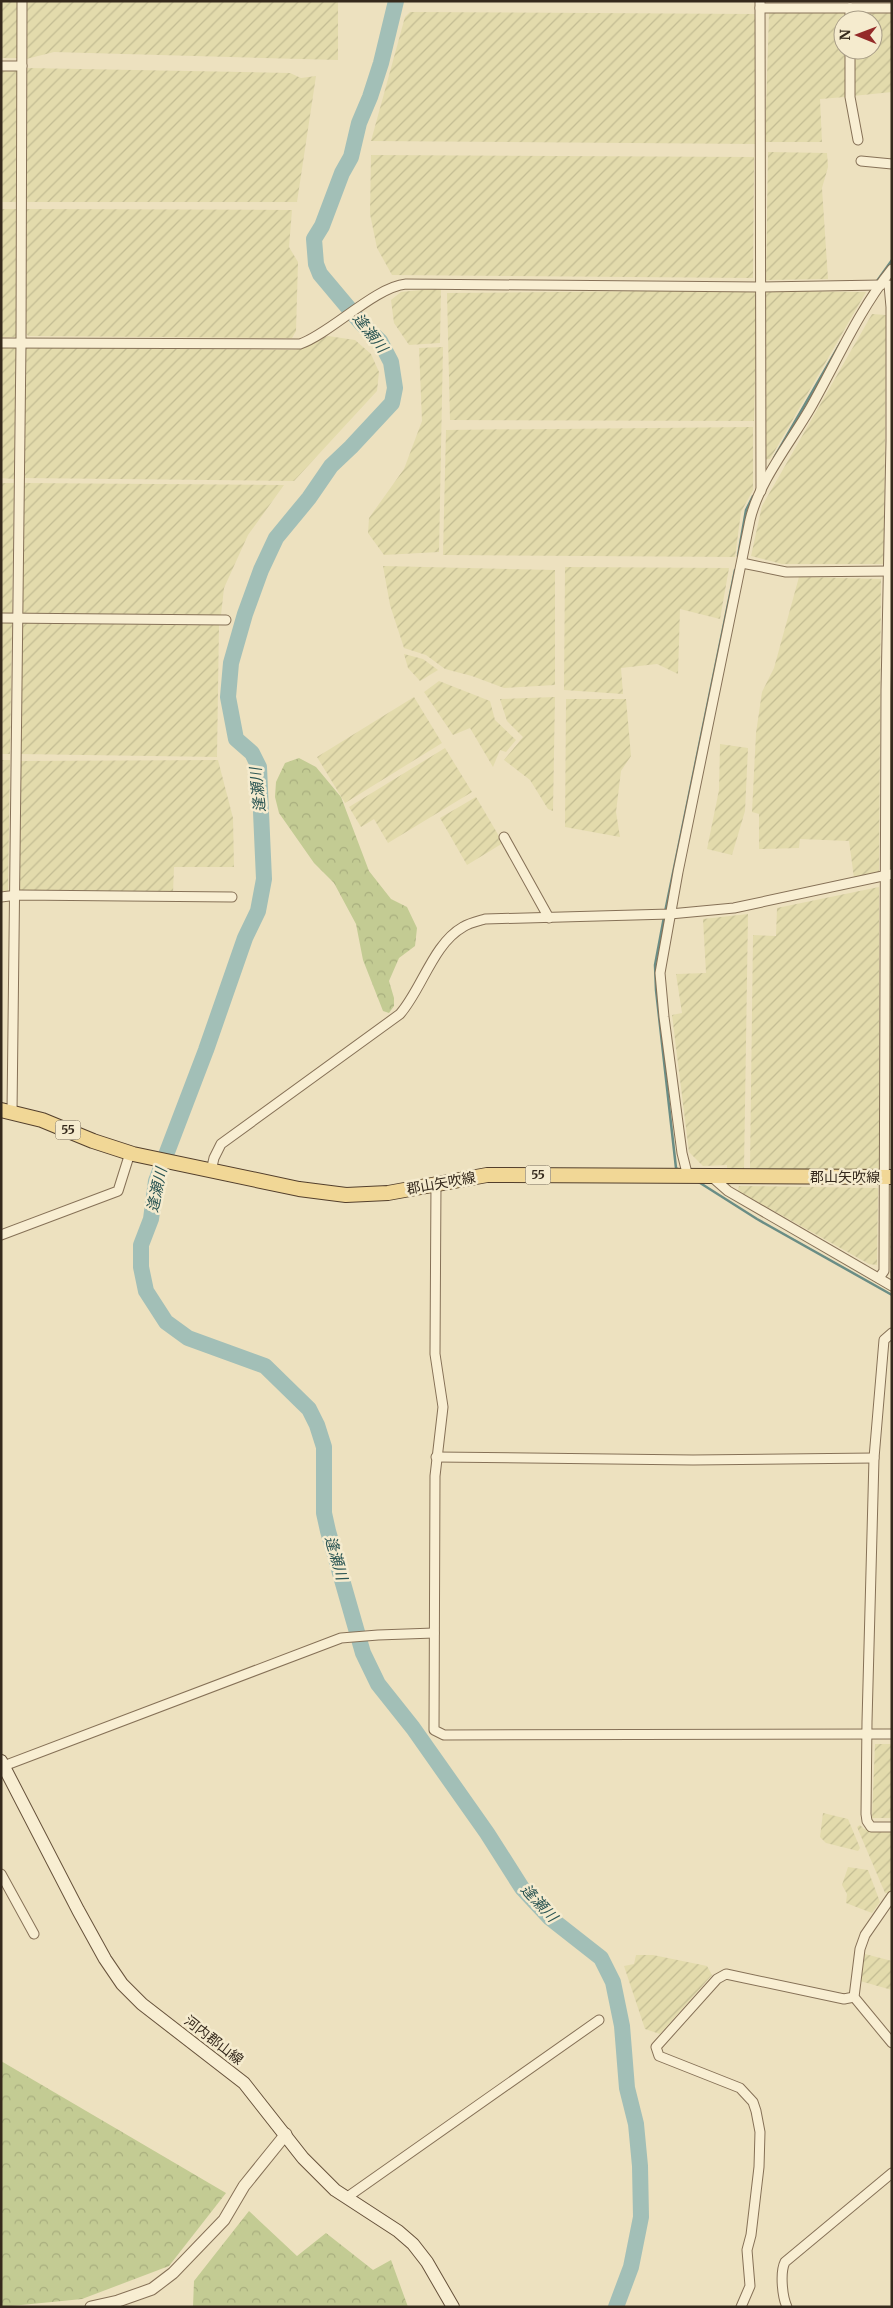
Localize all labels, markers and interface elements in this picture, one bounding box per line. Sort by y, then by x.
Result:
north arrow [833,10,883,60]
text: N [836,29,854,40]
water label: 逢瀬川 [349,309,393,358]
water label: 逢瀬川 [245,765,269,813]
road number: 55 [56,1120,80,1140]
water label: 逢瀬川 [143,1164,171,1214]
road number: 55 [526,1166,550,1184]
street label: 郡山矢吹線 [405,1168,477,1198]
street label: 郡山矢吹線 [810,1168,880,1186]
water label: 逢瀬川 [321,1534,352,1584]
water label: 逢瀬川 [517,1880,563,1927]
street label: 河内郡山線 [181,2011,247,2069]

